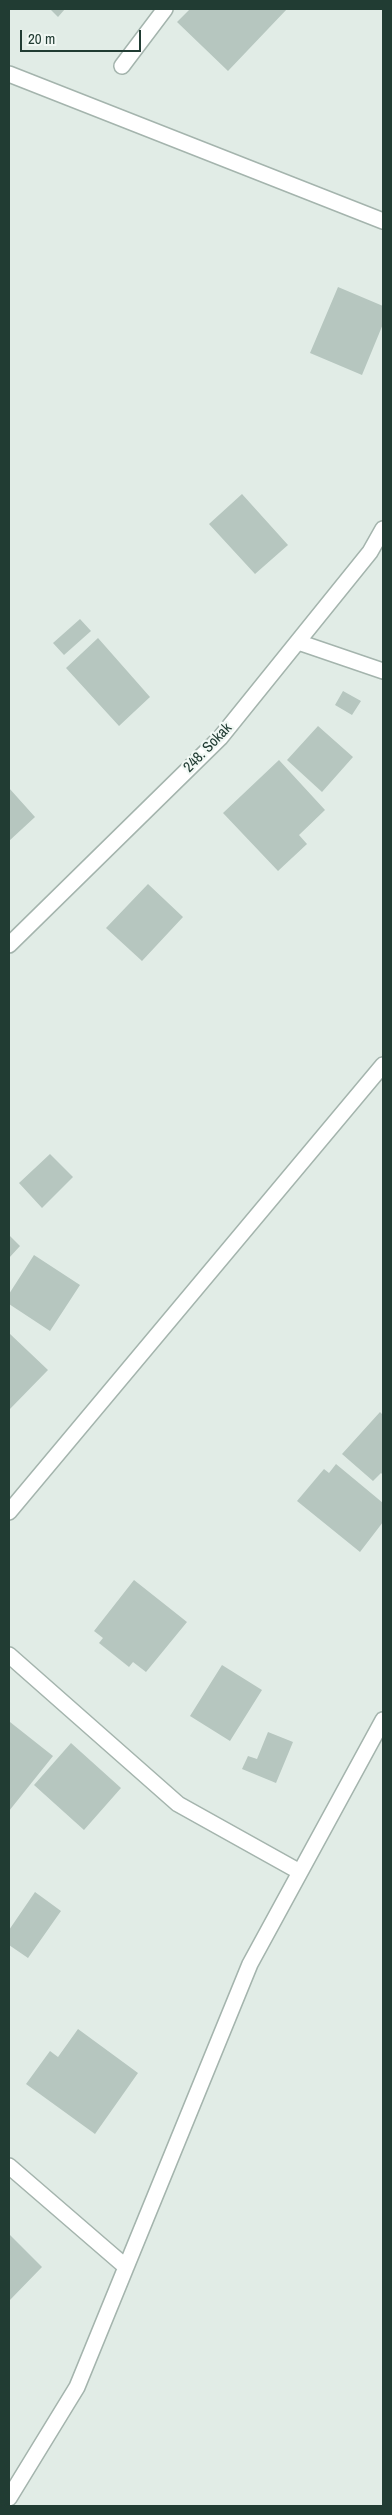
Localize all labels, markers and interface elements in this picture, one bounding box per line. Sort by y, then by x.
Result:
scale bar [22,20,144,52]
text: 20 m [28,28,55,49]
street label: 248. Sokak [180,720,236,776]

